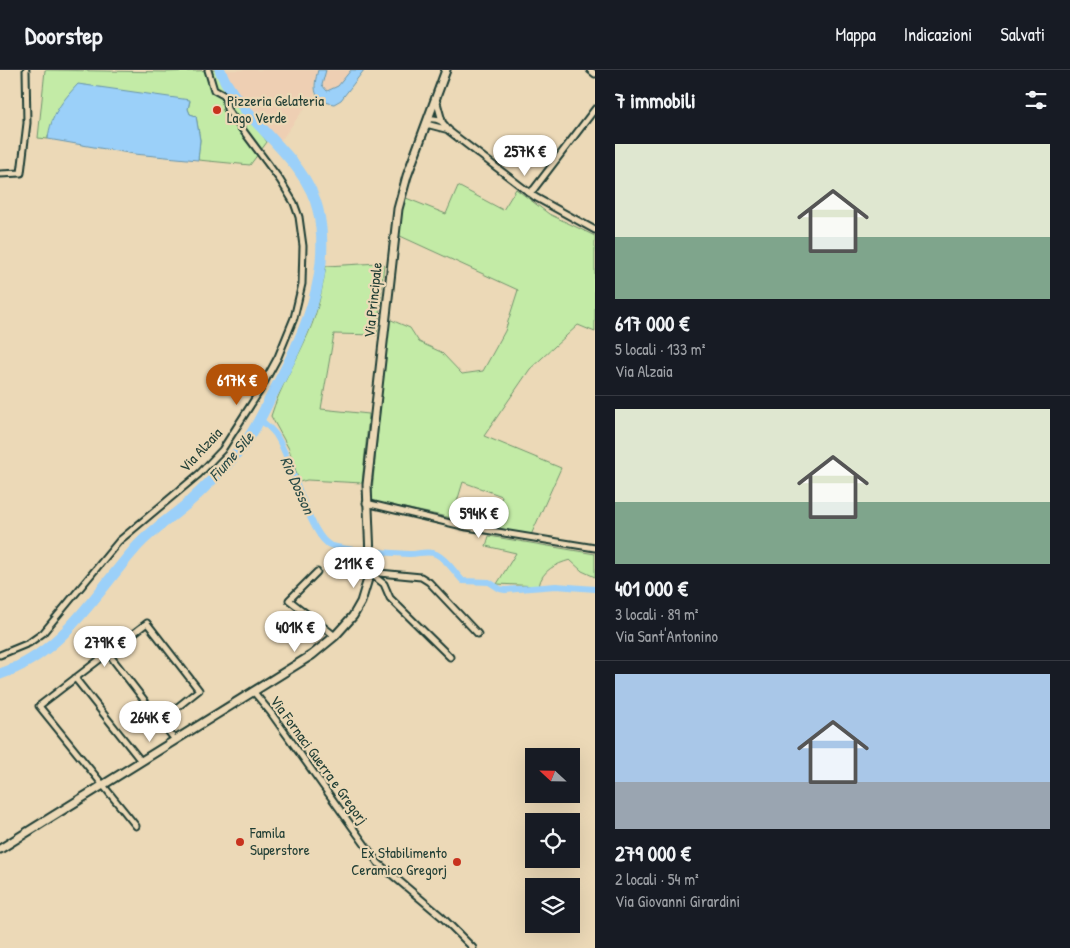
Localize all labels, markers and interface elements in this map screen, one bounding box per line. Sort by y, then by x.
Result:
text: Doorstep [25,19,102,51]
text: Mappa [836,22,876,47]
text: Indicazioni [904,22,972,47]
text: Salvati [1000,22,1045,47]
text: 7 immobili [615,86,696,115]
icon: filters [1022,86,1050,114]
place label: Pizzeria Gelateria Lago Verde [227,90,324,128]
marker: Pizzeria Gelateria Lago Verde [211,104,223,116]
pin: 257K € [484,134,566,177]
text: 257K € [504,140,546,162]
icon: home [788,176,878,266]
street label: Via Principale [358,261,387,339]
text: 617 000 € [615,309,689,338]
text: 5 locali · 133 m² [615,338,705,360]
text: Via Alzaia [615,360,673,382]
pin: 617K € [196,364,278,406]
text: 617K € [217,369,257,391]
street label: Via Alzaia [175,423,227,477]
water label: Fiume Sile [204,426,259,485]
icon: home [788,442,878,532]
water label: Rio Dosson [276,453,321,519]
pin: 594K € [438,496,520,539]
text: 594K € [460,502,498,524]
pin: 211K € [313,546,395,589]
text: 211K € [335,552,373,574]
text: 401 000 € [615,574,688,603]
text: 3 locali · 89 m² [615,603,698,625]
pin: 401K € [254,610,336,653]
text: 401K € [276,616,314,638]
text: Via Sant'Antonino [615,625,718,647]
pin: 279K € [64,626,146,668]
text: 279K € [84,631,126,653]
street label: Via Fornaci Guerra e Gregorj [266,691,373,828]
pin: 264K € [109,700,191,743]
text: 264K € [130,706,170,728]
icon: home [788,707,878,797]
north arrow [525,748,580,802]
map controls [525,748,580,933]
button: locate [525,813,580,868]
place label: Famila Superstore [249,822,310,860]
marker: Famila Superstore [234,836,246,848]
text: 279 000 € [615,839,691,868]
place label: Ex Stabilimento Ceramico Gregorj [351,842,447,880]
marker: Ex Stabilimento Ceramico Gregorj [451,856,463,868]
text: 2 locali · 54 m² [615,868,699,890]
button: layers [525,878,580,933]
text: Via Giovanni Girardini [615,890,740,912]

